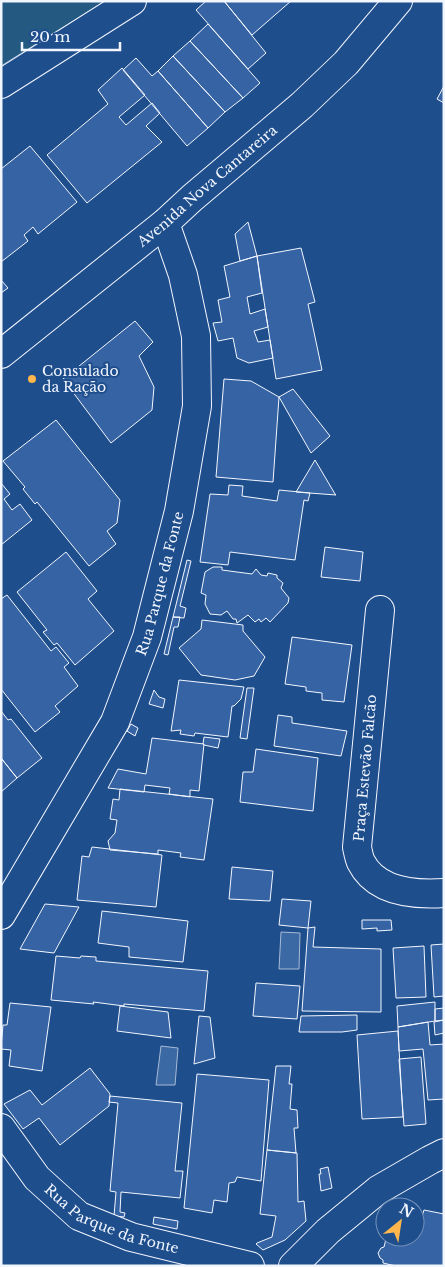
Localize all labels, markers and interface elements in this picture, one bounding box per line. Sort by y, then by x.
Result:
scale bar [22,20,120,52]
text: 20 m [30,27,70,46]
street label: Avenida Nova Cantareira [133,121,281,251]
place label: Consulado da Ração [42,362,119,396]
marker: Consulado da Ração [26,373,38,385]
street label: Rua Parque da Fonte [132,509,188,658]
street label: Praça Estevão Falcão [350,694,380,842]
street label: Rua Parque da Fonte [41,1180,181,1257]
north arrow [375,1197,425,1247]
text: N [396,1200,417,1222]

